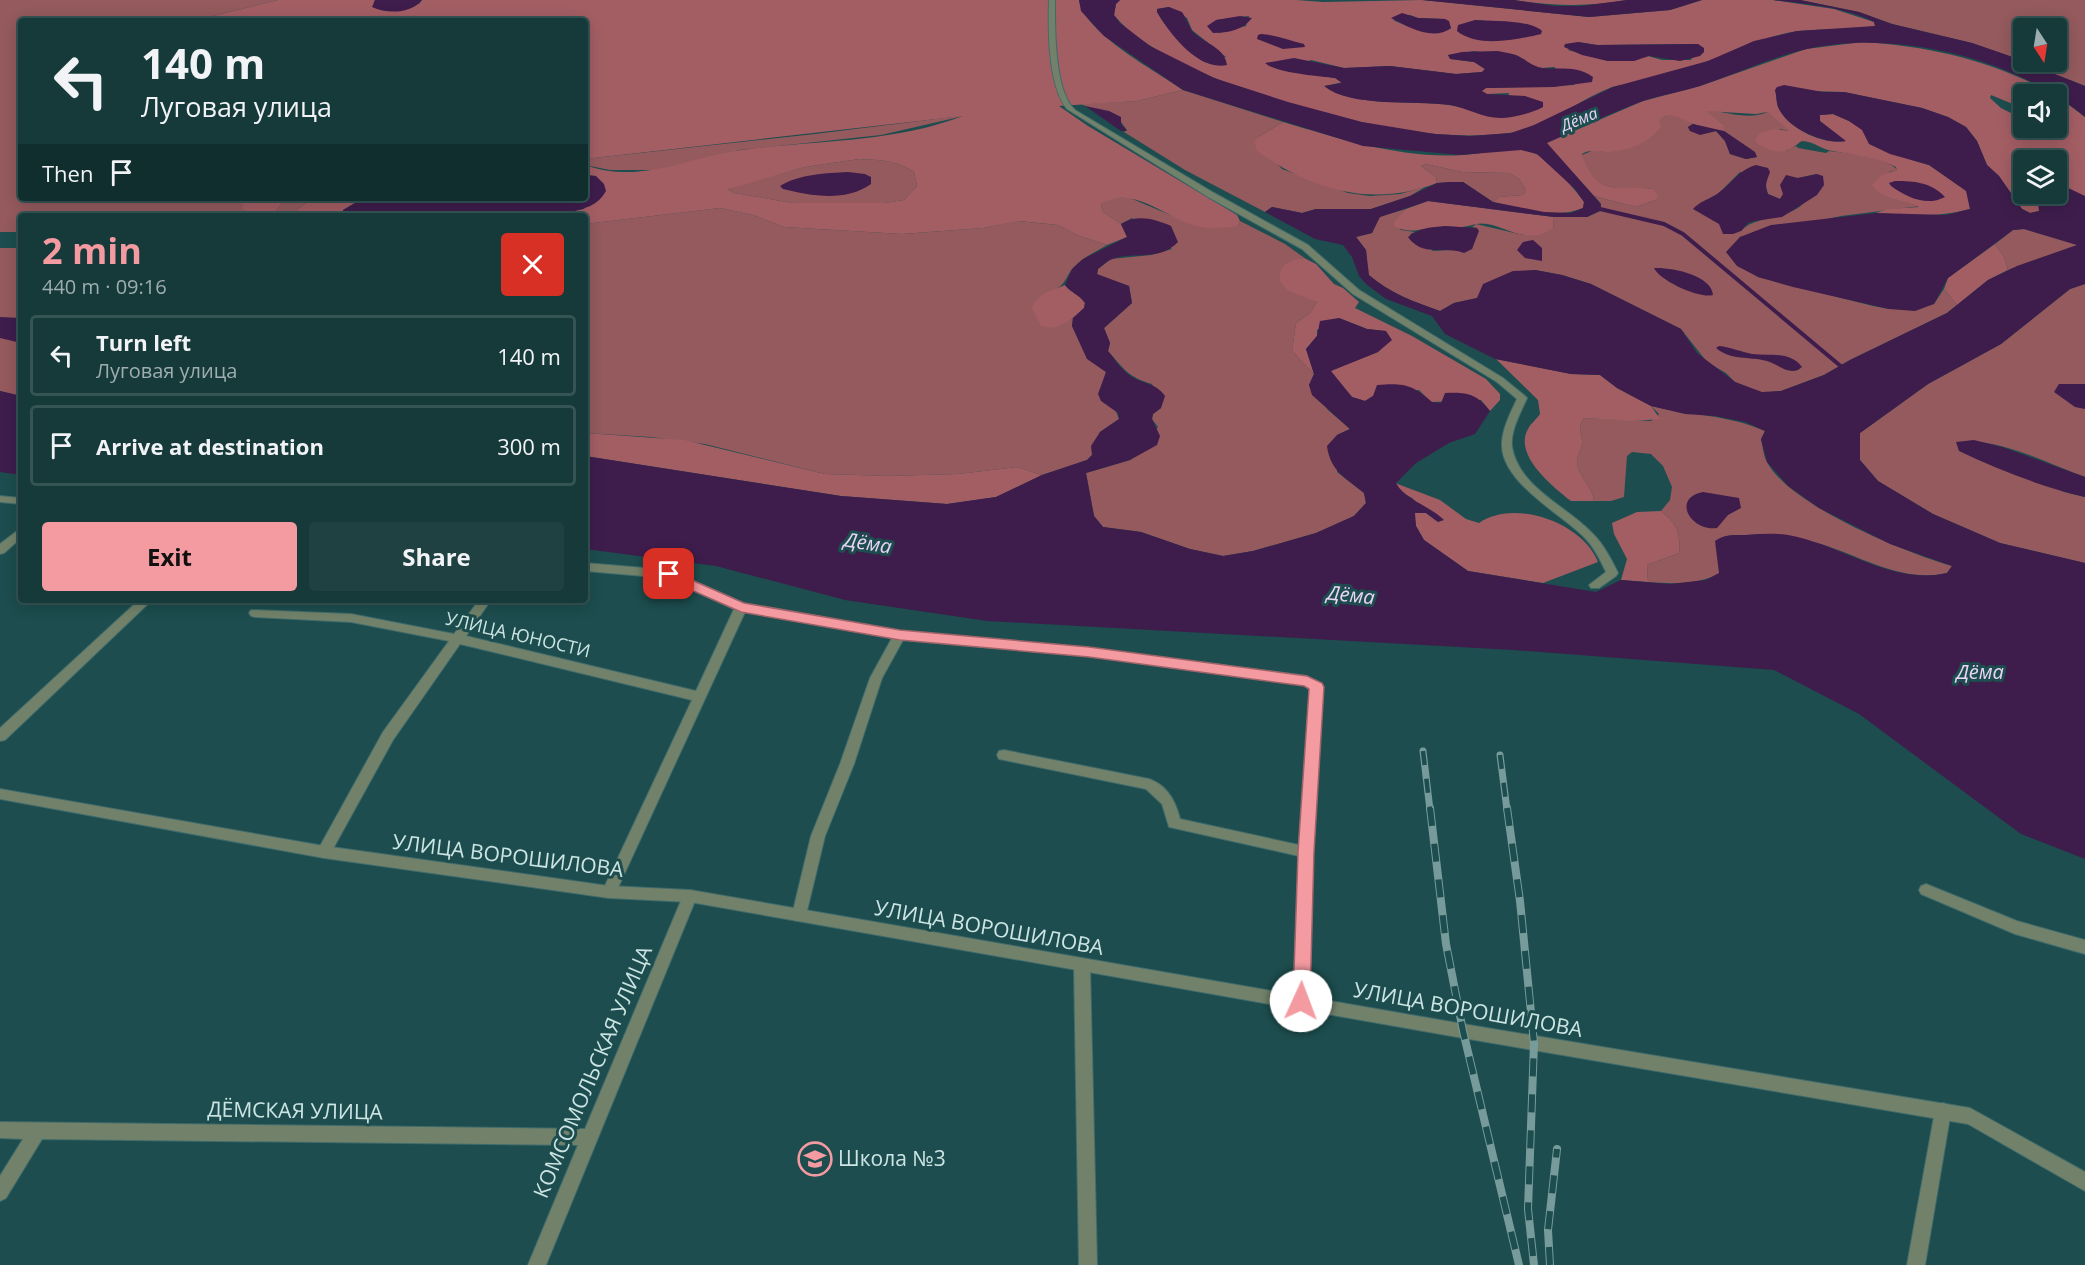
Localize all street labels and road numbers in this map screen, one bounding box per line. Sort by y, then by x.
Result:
street label: УЛИЦА ЮНОСТИ [443,606,593,662]
street label: УЛИЦА ВОРОШИЛОВА [391,827,626,883]
street label: УЛИЦА ВОРОШИЛОВА [872,893,1107,961]
street label: КОМСОМОЛЬСКАЯ УЛИЦА [526,941,658,1202]
street label: УЛИЦА ВОРОШИЛОВА [1351,975,1586,1043]
street label: ДЁМСКАЯ УЛИЦА [207,1094,384,1126]

